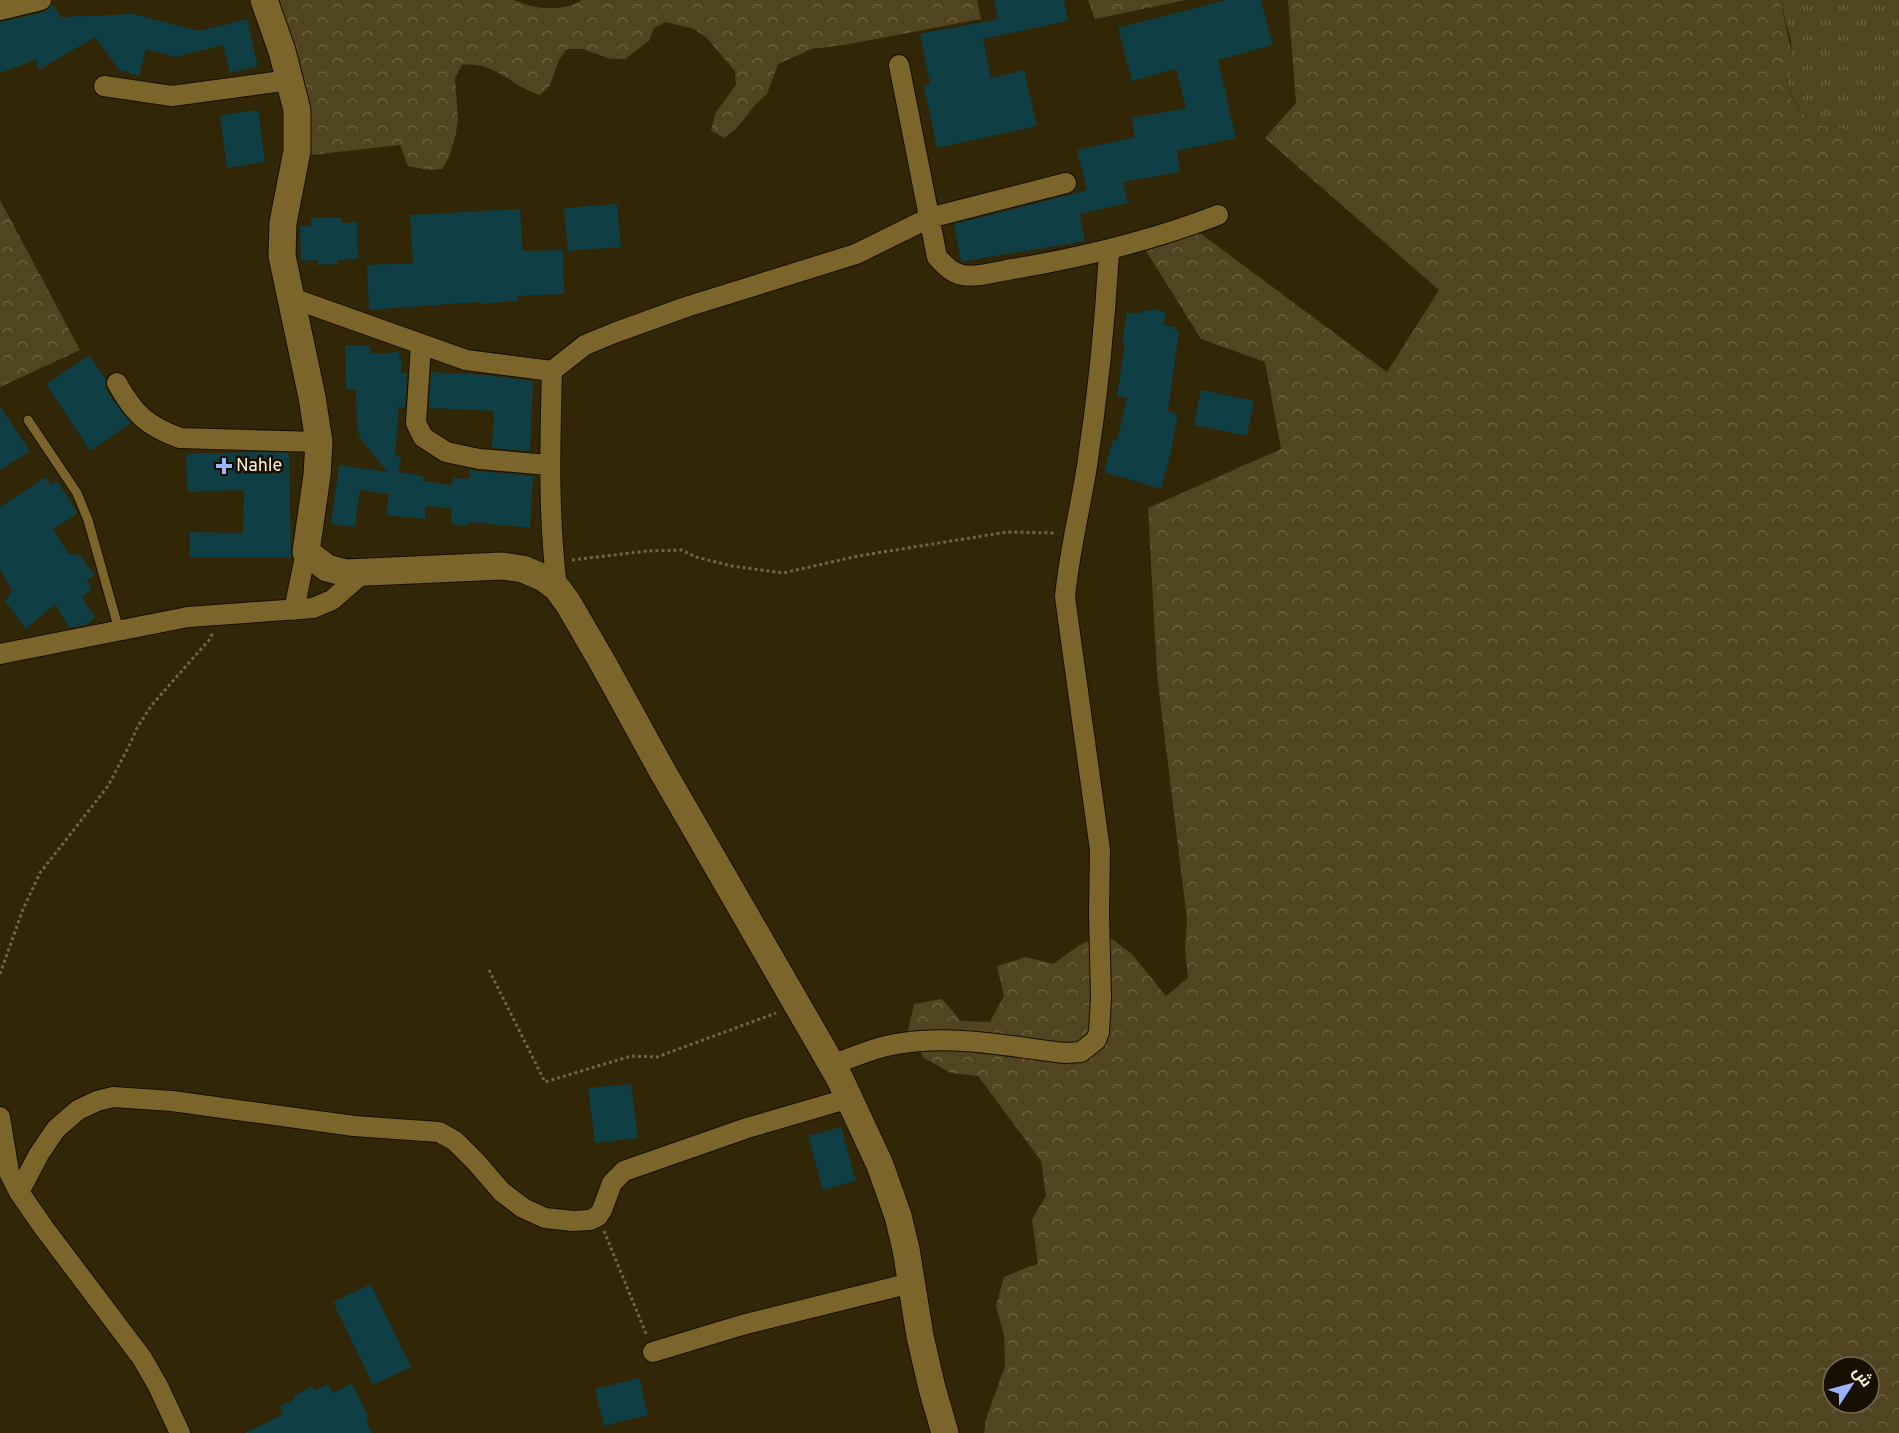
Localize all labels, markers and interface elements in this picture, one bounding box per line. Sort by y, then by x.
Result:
place label: Nahle [236,455,282,478]
marker: Nahle [217,459,231,473]
north arrow [1821,1355,1881,1415]
text: ش [1847,1363,1876,1392]

